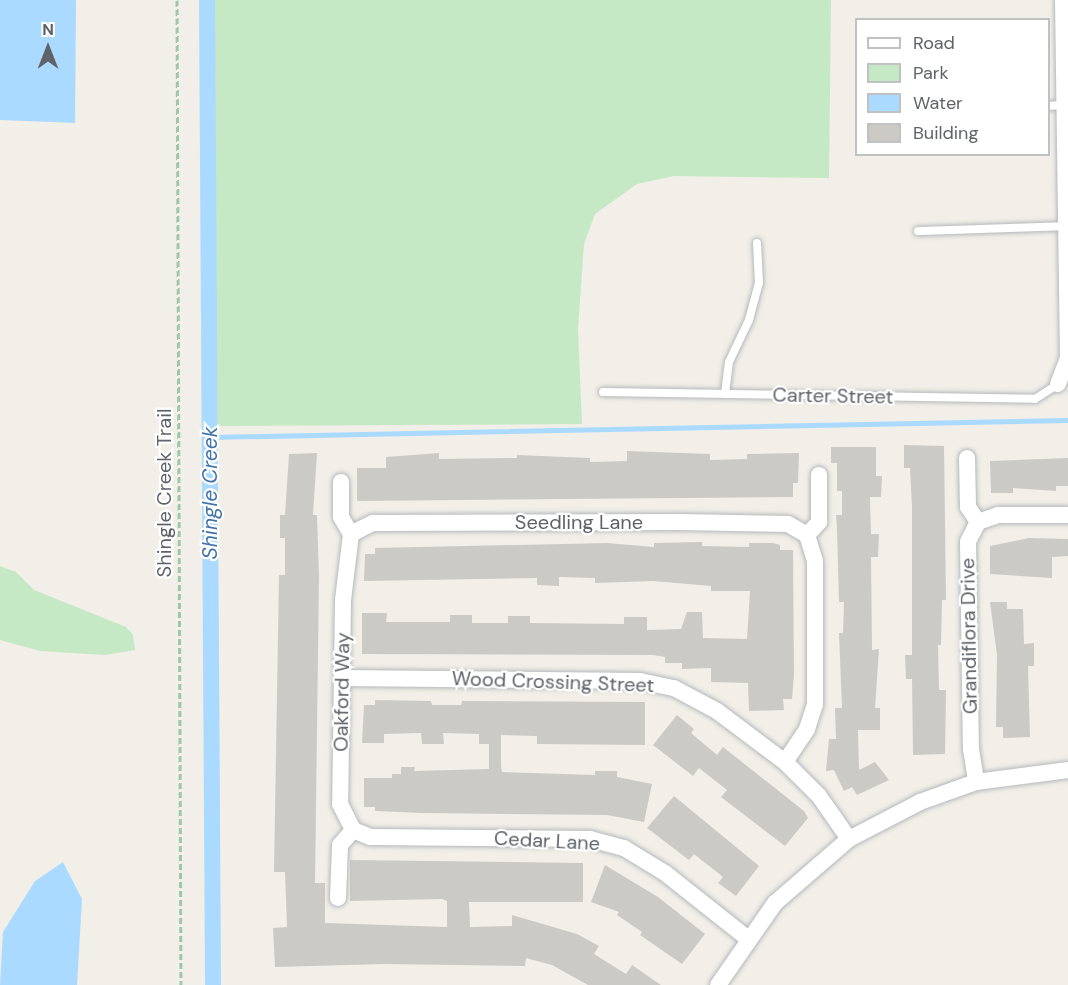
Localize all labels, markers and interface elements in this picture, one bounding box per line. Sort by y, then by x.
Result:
north arrow [18,18,78,78]
legend [855,18,1050,156]
text: N [42,19,54,40]
text: Road [913,31,955,55]
text: Park [913,61,949,85]
text: Water [913,91,963,115]
text: Building [913,121,978,145]
street label: Carter Street [772,383,894,409]
street label: Shingle Creek Trail [152,409,176,577]
water label: Shingle Creek [197,427,223,559]
street label: Seedling Lane [515,510,643,534]
street label: Grandiflora Drive [956,558,982,714]
street label: Oakford Way [329,632,355,752]
street label: Wood Crossing Street [451,666,655,698]
street label: Cedar Lane [493,826,601,856]

